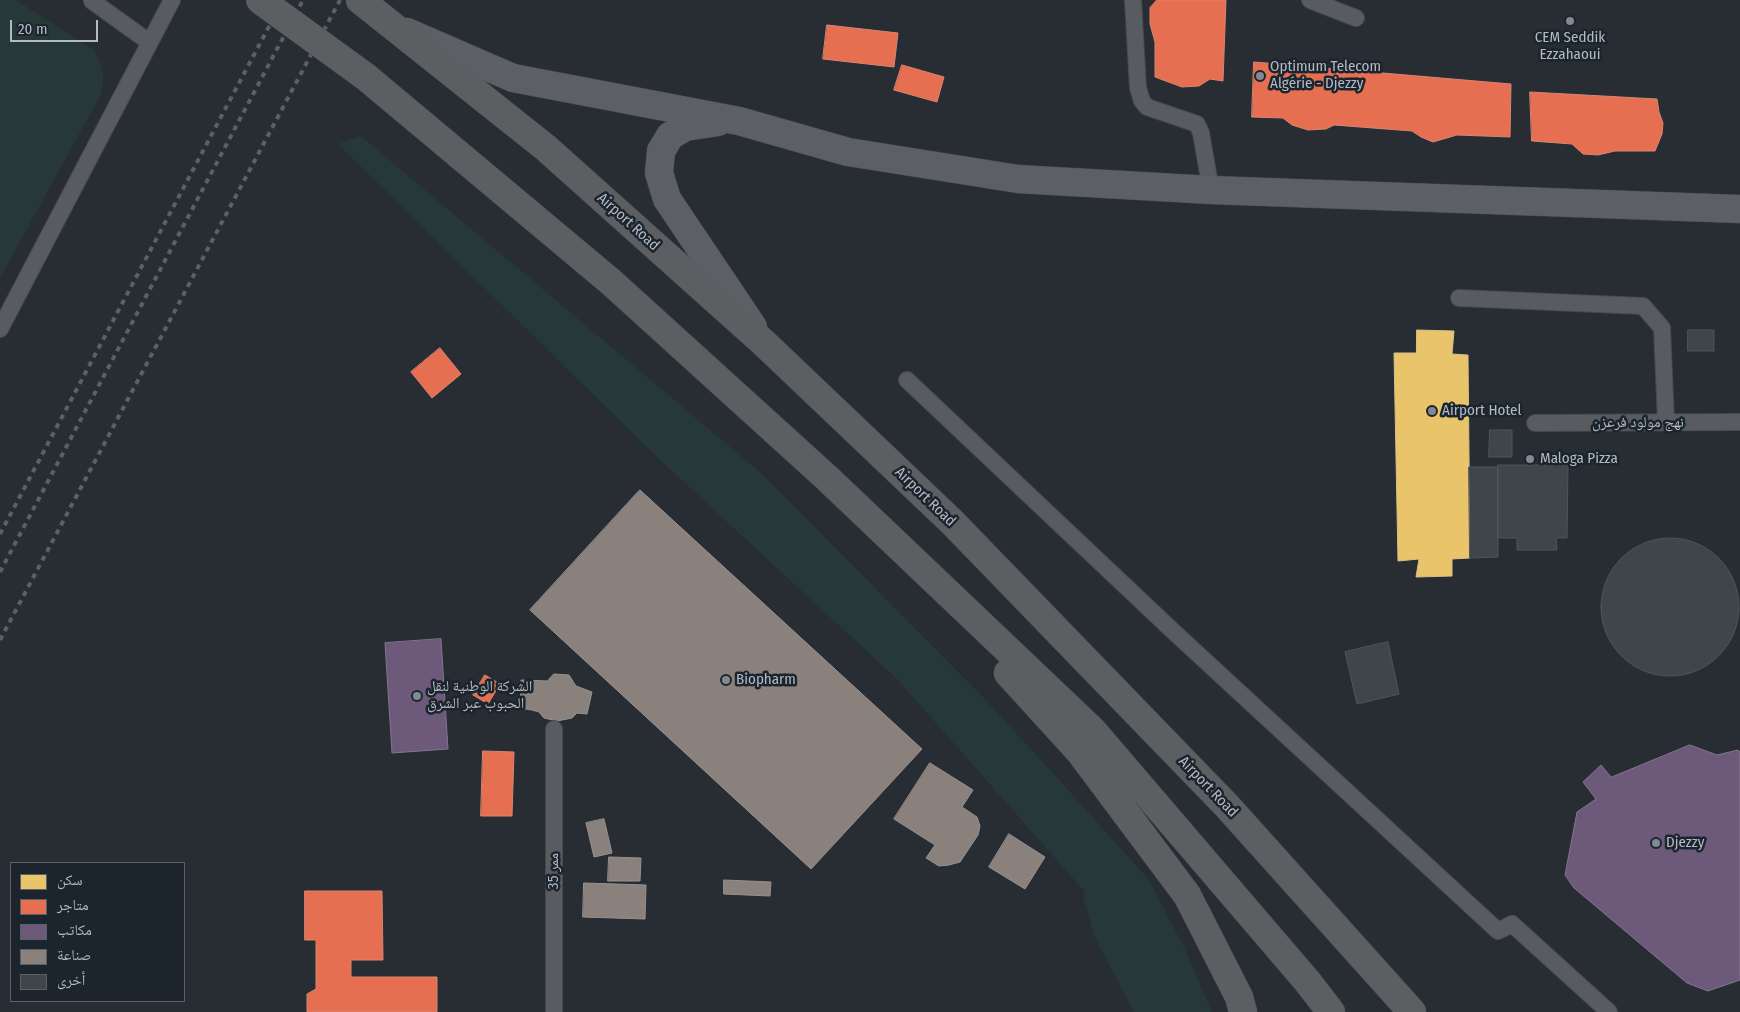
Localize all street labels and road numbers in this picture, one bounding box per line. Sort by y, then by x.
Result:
street label: Airport Road [593,189,663,255]
street label: نهج مولود فرعزن [1592,414,1684,432]
street label: Airport Road [891,464,959,530]
street label: Airport Road [1175,753,1241,821]
street label: ممر 35 [545,853,563,889]

